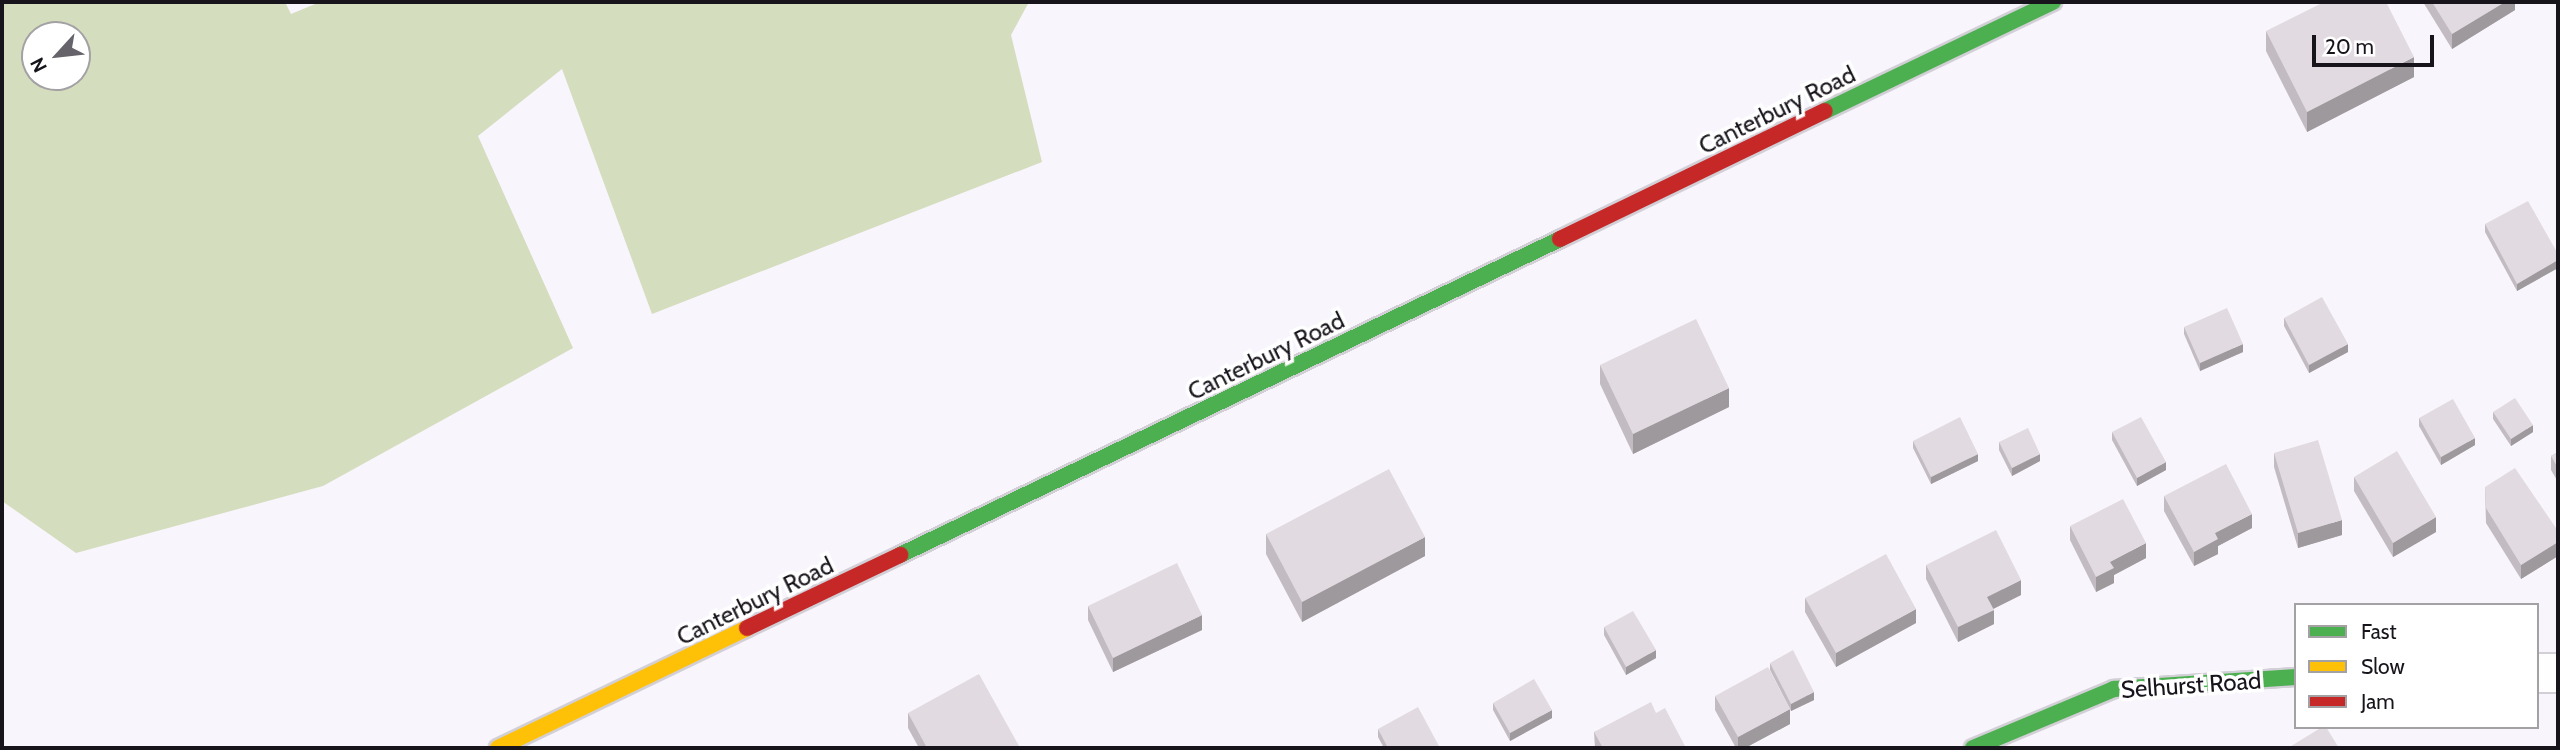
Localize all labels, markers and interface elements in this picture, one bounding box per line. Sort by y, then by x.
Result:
north arrow [21,21,91,91]
scale bar [2315,21,2438,65]
text: 20 m [2325,34,2374,59]
text: N [25,54,52,76]
street label: Canterbury Road [1694,60,1860,160]
street label: Canterbury Road [1183,306,1349,406]
street label: Canterbury Road [672,551,838,651]
legend [2294,603,2539,729]
text: Fast [2361,619,2397,644]
text: Slow [2361,654,2405,679]
street label: Selhurst Road [2120,666,2262,704]
text: Jam [2361,689,2395,714]

